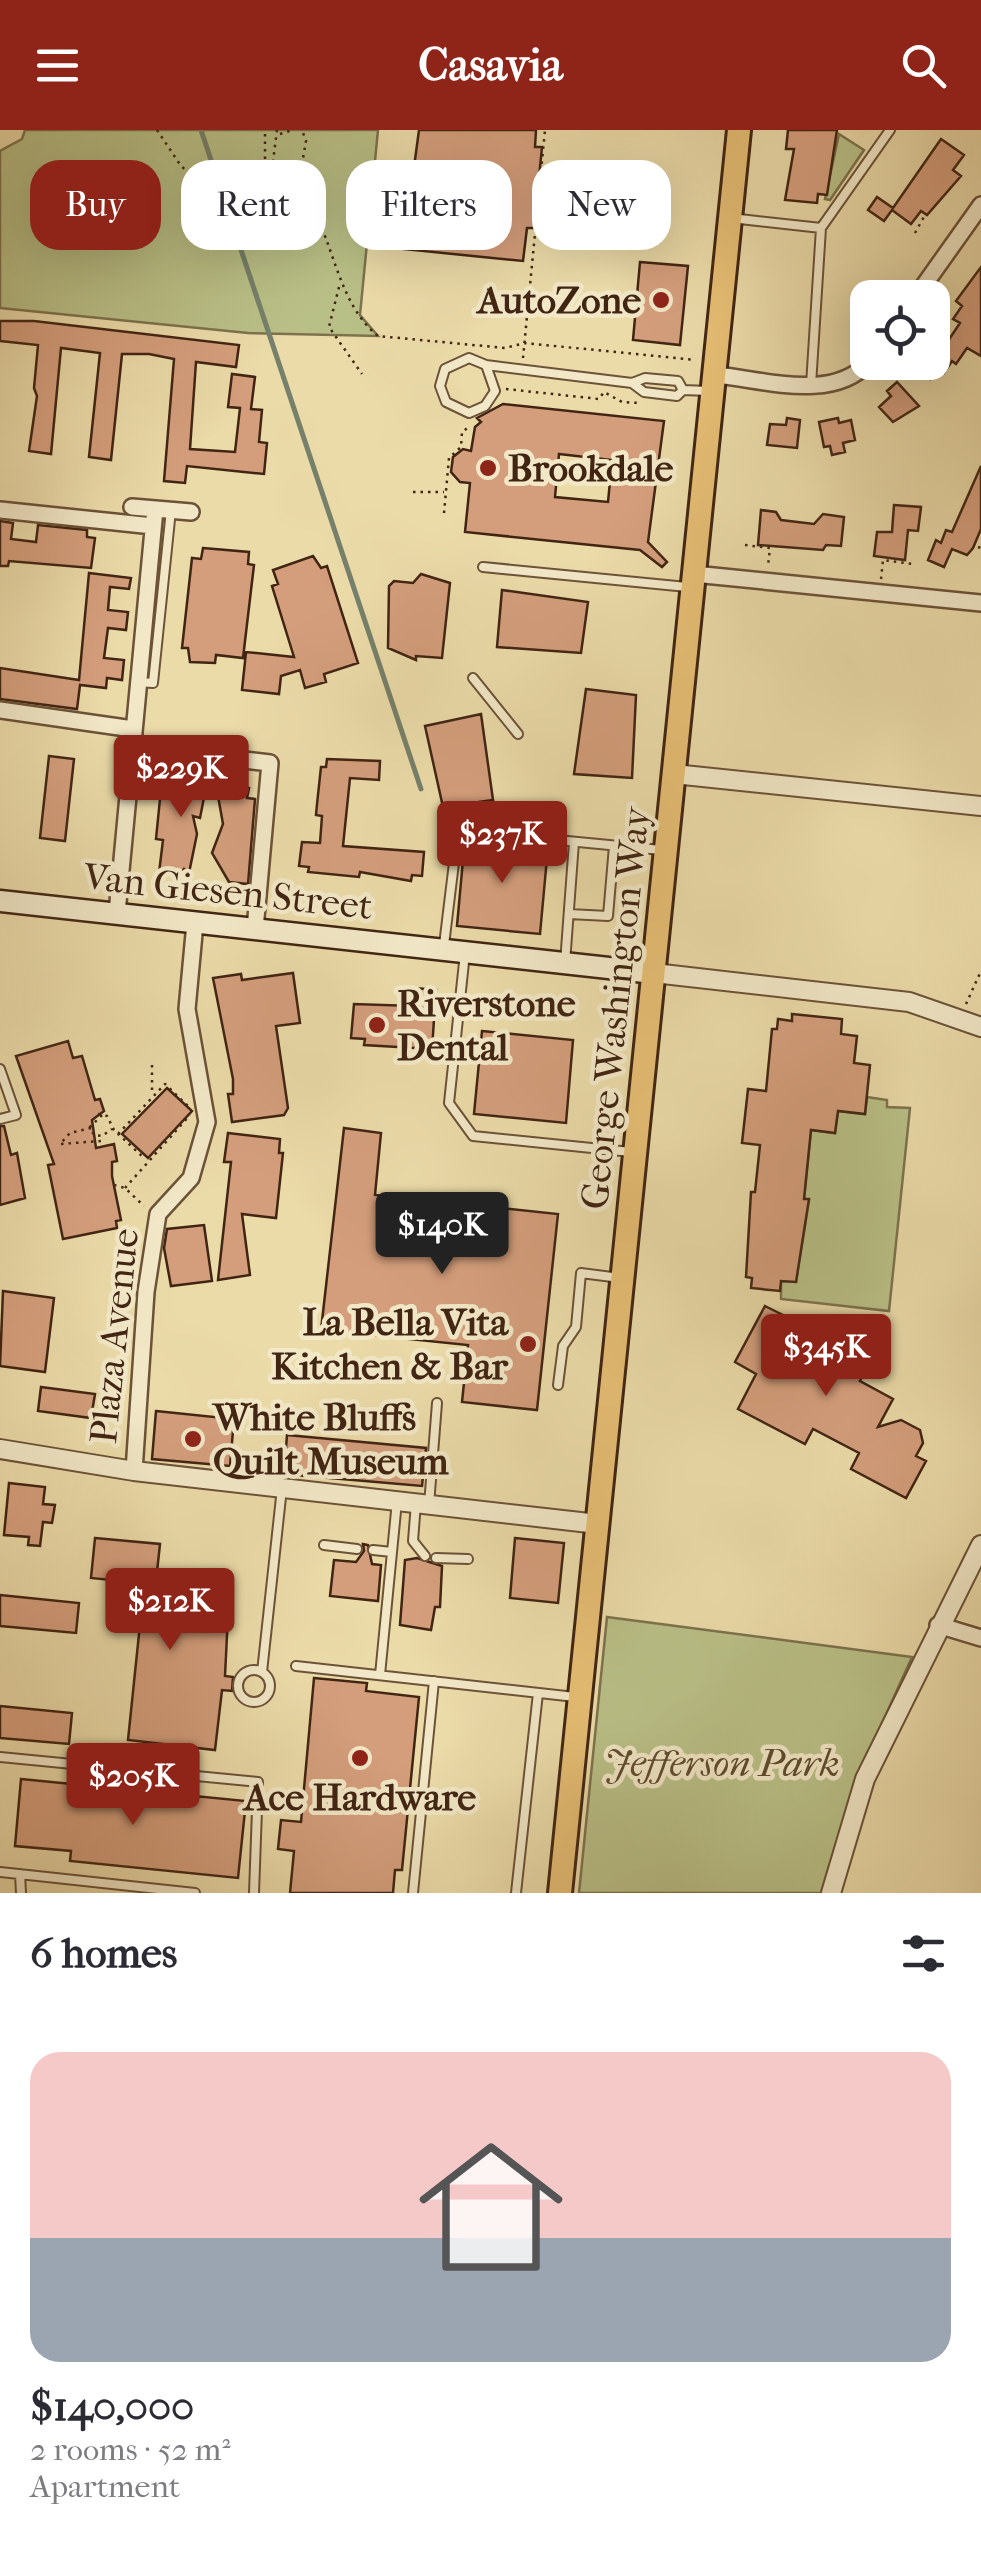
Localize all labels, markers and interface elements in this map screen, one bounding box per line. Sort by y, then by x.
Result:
icon: menu [30,38,85,93]
icon: search [896,38,951,93]
text: Casavia [418,39,563,92]
chip: Buy [30,160,161,250]
chip: Rent [181,160,326,250]
chip: Filters [346,160,512,250]
chip: New [532,160,671,250]
place label: AutoZone [476,278,641,323]
map controls [850,280,950,380]
button: locate [850,280,950,380]
marker: AutoZone [650,289,672,311]
place label: Brookdale [508,446,673,491]
marker: Brookdale [477,457,499,479]
pin: $229K [111,735,251,820]
text: $229K [136,749,226,786]
pin: $237K [432,801,572,886]
street label: George Washington Way [572,803,659,1211]
text: $237K [459,815,545,852]
street label: Van Giesen Street [80,854,375,929]
place label: Riverstone Dental [397,981,576,1070]
marker: Riverstone Dental [366,1014,388,1036]
pin: $140K [372,1192,512,1277]
text: $140K [398,1206,486,1243]
street label: Plaza Avenue [81,1226,148,1446]
place label: La Bella Vita Kitchen & Bar [271,1300,509,1389]
pin: $345K [756,1314,896,1399]
text: $345K [783,1328,869,1365]
marker: La Bella Vita Kitchen & Bar [517,1333,539,1355]
place label: White Bluffs Quilt Museum [211,1395,449,1484]
marker: White Bluffs Quilt Museum [182,1428,204,1450]
pin: $212K [100,1568,240,1653]
text: $212K [127,1582,213,1619]
park label: Jefferson Park [604,1741,840,1786]
pin: $205K [63,1743,203,1828]
marker: Ace Hardware [349,1747,371,1769]
text: $205K [89,1757,177,1794]
place label: Ace Hardware [242,1775,476,1820]
icon: filters [896,1926,951,1981]
text: 6 homes [30,1929,177,1978]
icon: home [401,2117,581,2297]
text: $140,000 [30,2382,194,2431]
text: 2 rooms · 52 m² [30,2431,230,2468]
text: Apartment [30,2468,180,2505]

